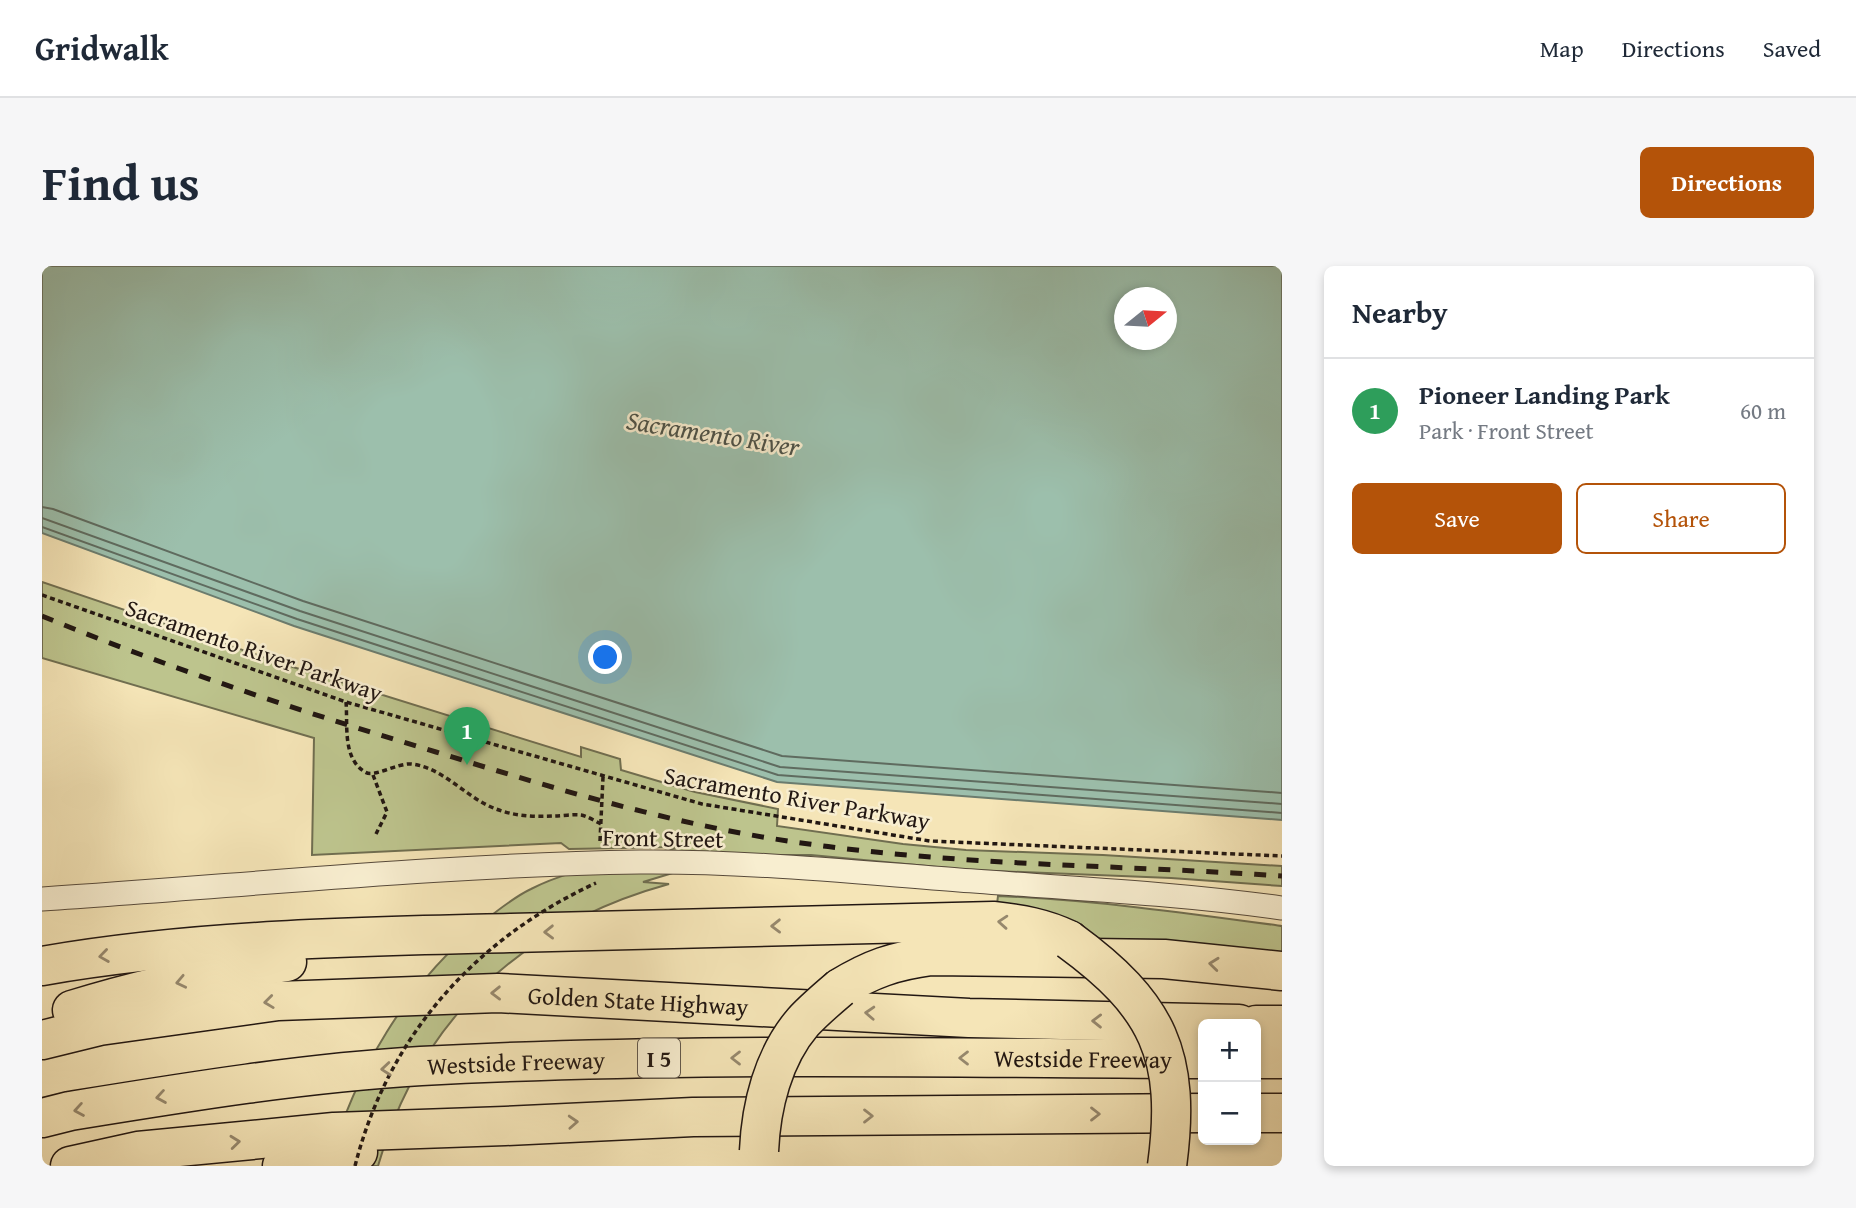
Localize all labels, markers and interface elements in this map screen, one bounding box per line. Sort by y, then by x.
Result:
text: Gridwalk [35,24,169,72]
text: Map [1540,31,1584,66]
text: Directions [1622,31,1725,66]
text: Saved [1763,31,1821,66]
text: Find us [42,146,200,218]
button: Directions [1640,147,1814,218]
north arrow [1114,287,1177,350]
text: Nearby [1352,290,1448,334]
text: Pioneer Landing Park [1419,375,1670,414]
text: 1 [1369,394,1381,427]
text: 60 m [1740,394,1786,427]
water label: Sacramento River [624,400,804,466]
text: Park · Front Street [1419,414,1594,447]
button: Save [1352,483,1562,554]
button: Share [1576,483,1786,554]
street label: Sacramento River Parkway [121,590,387,710]
your location [588,640,622,674]
pin: 1 [444,707,490,765]
street label: Sacramento River Parkway [661,757,933,839]
street label: Front Street [602,819,725,857]
one-way arrow [998,915,1009,930]
one-way arrow [770,919,781,934]
one-way arrow [543,924,553,940]
one-way arrow [98,948,110,963]
one-way arrow [1208,957,1219,972]
one-way arrow [175,974,187,989]
street label: Golden State Highway [527,977,749,1024]
one-way arrow [490,985,501,1001]
one-way arrow [263,995,274,1010]
one-way arrow [864,1005,875,1020]
one-way arrow [1091,1013,1102,1029]
map controls [1198,1019,1261,1145]
button: + [1198,1019,1261,1082]
road number: I 5 [638,1038,680,1078]
street label: Westside Freeway [994,1040,1172,1076]
street label: Westside Freeway [426,1042,606,1083]
one-way arrow [730,1050,741,1066]
one-way arrow [958,1050,968,1066]
one-way arrow [380,1062,392,1077]
button: − [1198,1082,1261,1145]
one-way arrow [155,1089,166,1104]
one-way arrow [73,1102,85,1117]
one-way arrow [1090,1106,1101,1122]
one-way arrow [862,1108,873,1123]
one-way arrow [567,1114,578,1129]
one-way arrow [229,1134,240,1149]

